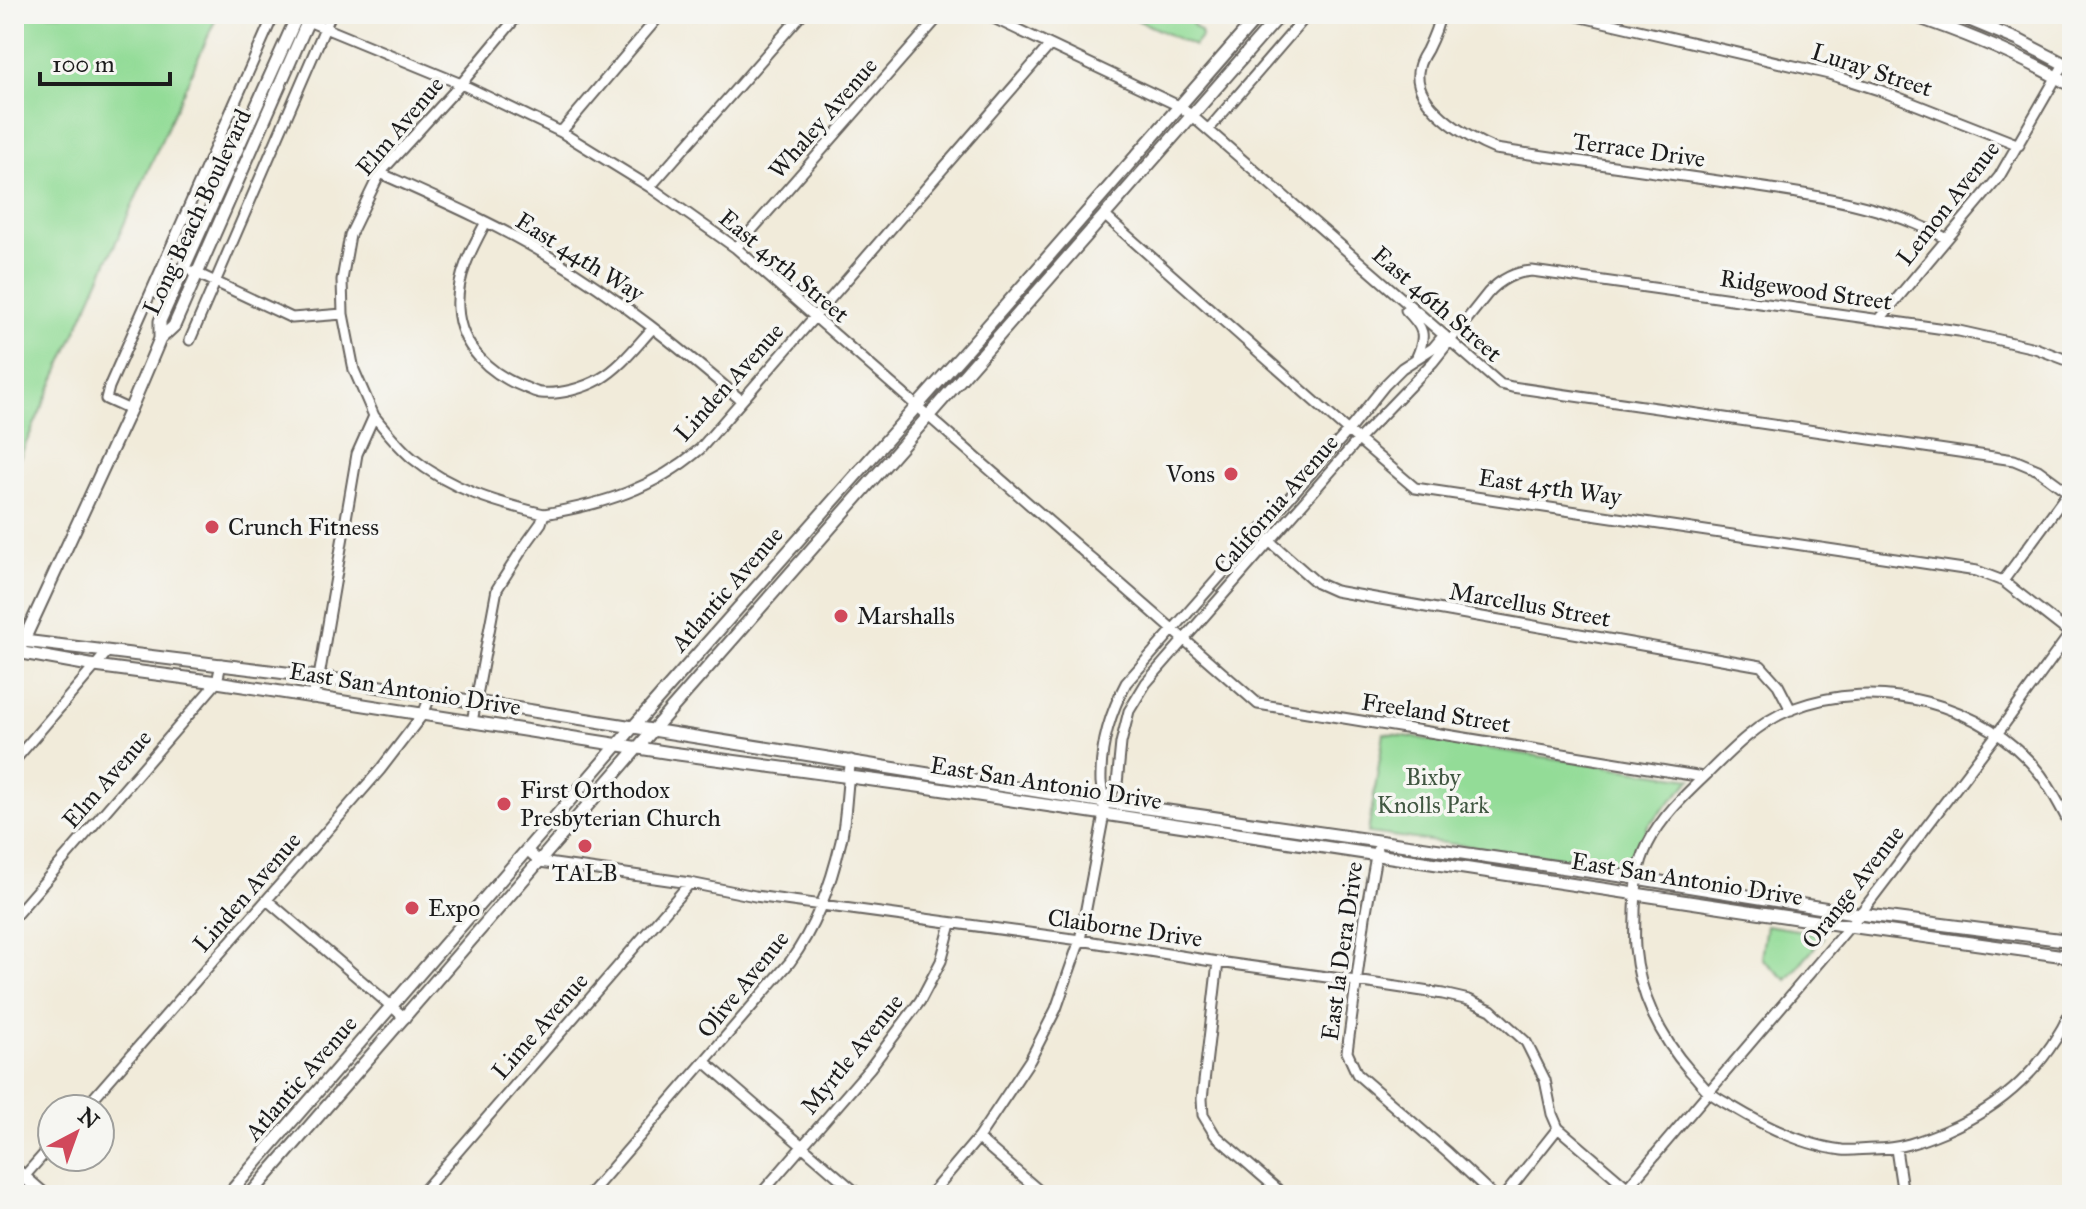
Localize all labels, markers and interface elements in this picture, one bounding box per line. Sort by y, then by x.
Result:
scale bar [40,36,170,86]
street label: Luray Street [1808,36,1937,104]
text: 100 m [52,49,115,79]
street label: Whaley Avenue [762,51,884,185]
street label: Elm Avenue [350,70,450,182]
street label: Long Beach Boulevard [136,104,258,320]
street label: Terrace Drive [1571,126,1707,174]
street label: Lemon Avenue [1890,135,2006,271]
street label: East 45th Street [713,203,856,330]
street label: East 44th Way [510,206,651,309]
street label: East 46th Street [1366,240,1508,369]
street label: Ridgewood Street [1718,263,1895,317]
street label: Linden Avenue [668,316,790,448]
street label: California Avenue [1207,428,1345,580]
place label: Vons [1165,459,1215,489]
street label: East 45th Way [1477,462,1624,512]
marker: Vons [1222,465,1240,483]
place label: Crunch Fitness [228,512,379,542]
marker: Crunch Fitness [203,518,221,536]
street label: Atlantic Avenue [664,520,790,659]
street label: Marcellus Street [1447,576,1613,634]
place label: Marshalls [857,601,955,631]
marker: Marshalls [832,607,850,625]
street label: East San Antonio Drive [287,656,523,722]
street label: Freeland Street [1359,686,1513,740]
street label: Elm Avenue [56,723,158,835]
street label: East San Antonio Drive [928,750,1164,816]
park label: Bixby Knolls Park [1377,762,1490,820]
place label: First Orthodox Presbyterian Church [520,775,721,833]
marker: First Orthodox Presbyterian Church [495,795,513,813]
street label: Orange Avenue [1795,819,1911,955]
street label: Linden Avenue [187,826,307,958]
marker: TALB [576,837,594,855]
street label: East San Antonio Drive [1569,846,1805,912]
place label: TALB [552,858,618,888]
street label: East la Dera Drive [1315,860,1369,1042]
place label: Expo [428,893,480,923]
marker: Expo [403,899,421,917]
street label: Claiborne Drive [1046,902,1204,954]
street label: Olive Avenue [691,924,795,1044]
street label: Lime Avenue [485,966,595,1086]
street label: Myrtle Avenue [794,988,910,1120]
street label: Atlantic Avenue [238,1009,364,1148]
north arrow [36,1093,116,1173]
text: N [73,1102,105,1135]

